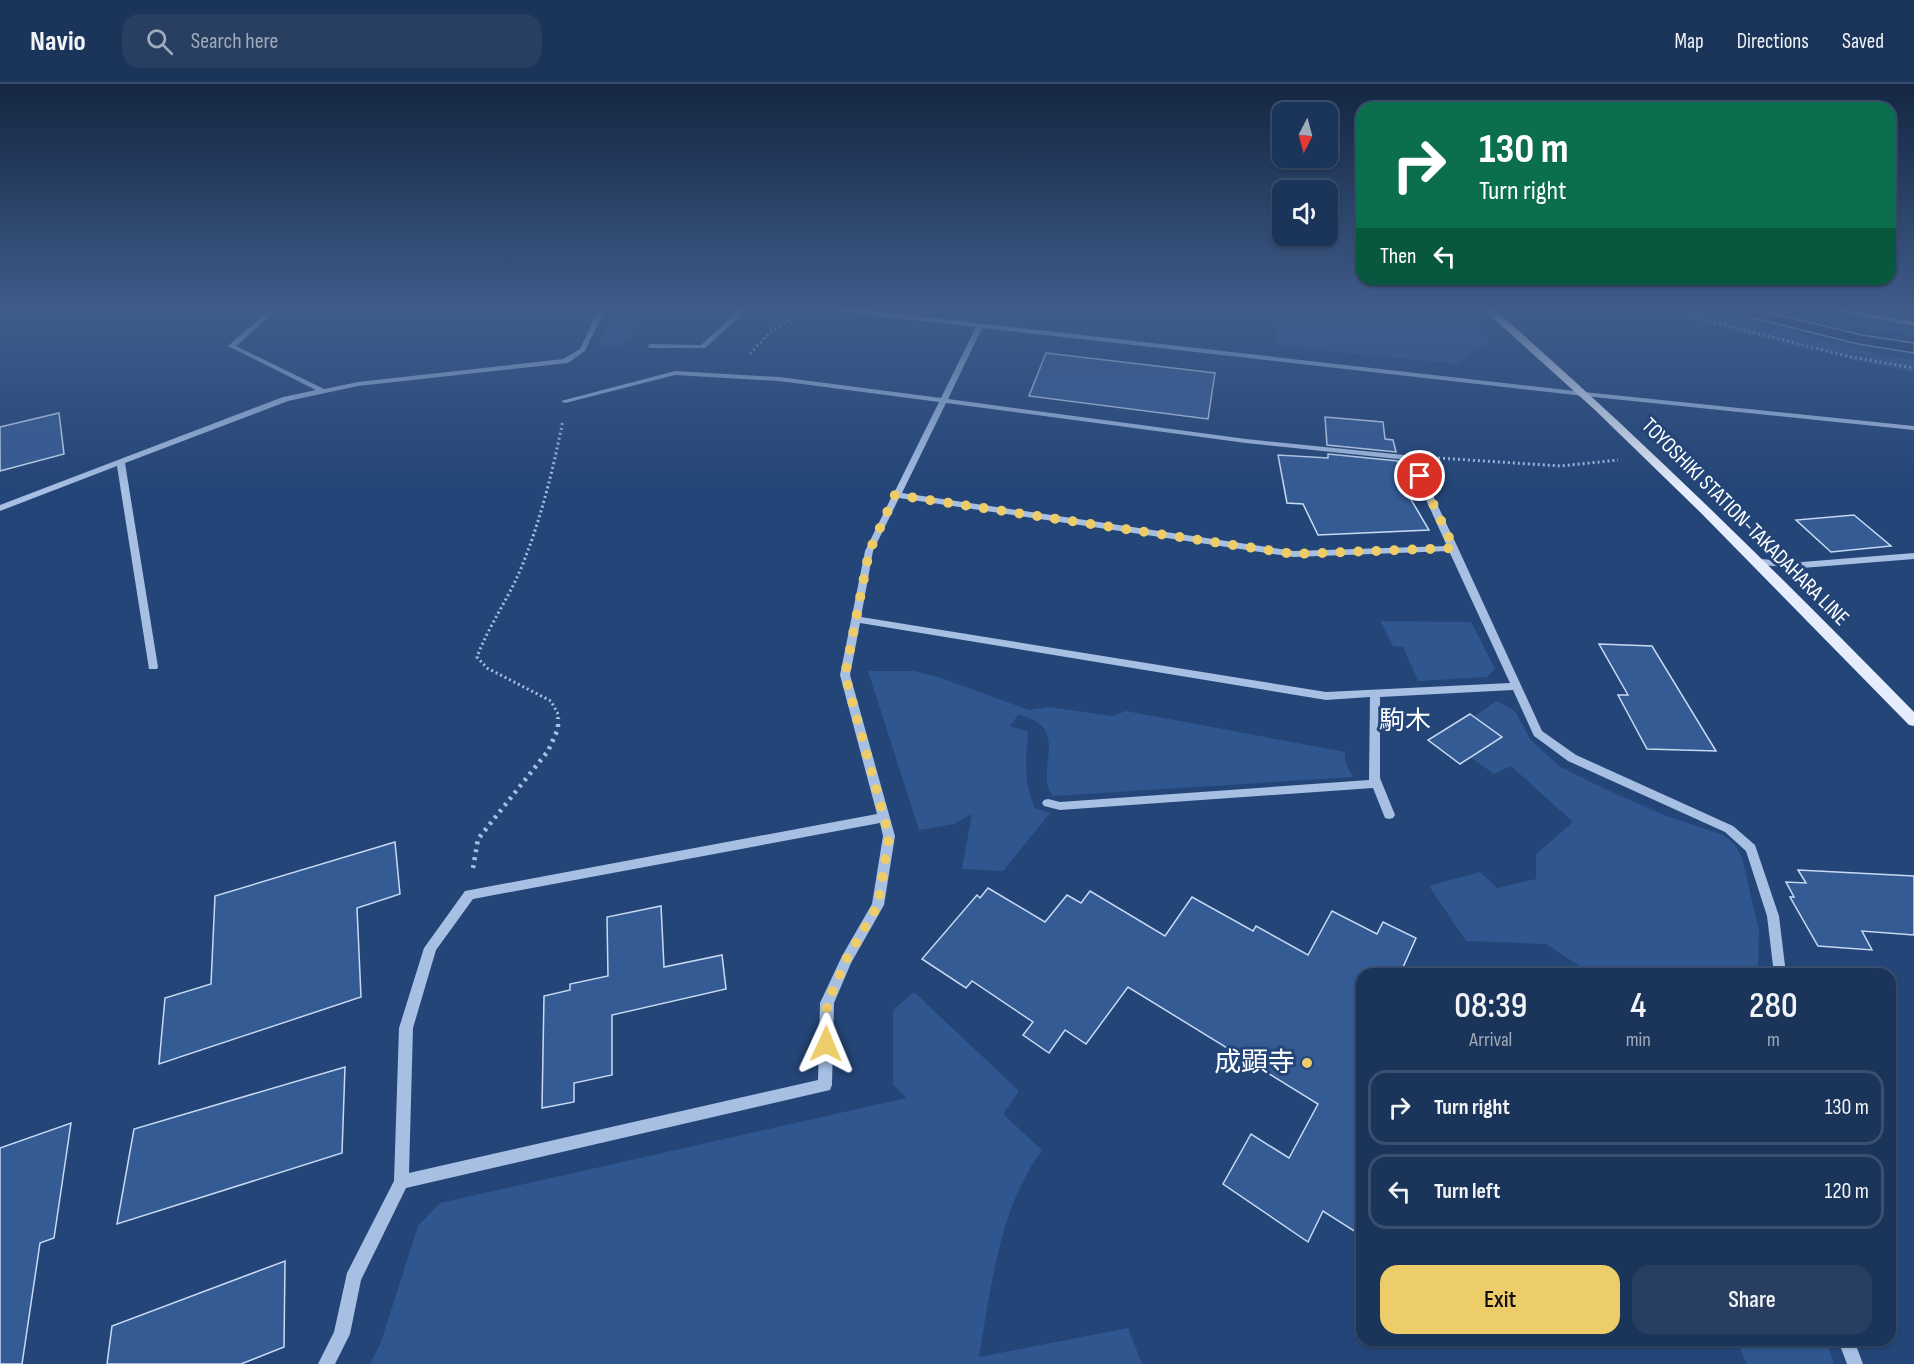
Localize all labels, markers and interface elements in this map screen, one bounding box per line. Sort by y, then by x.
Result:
search box [122,14,542,68]
text: Navio [30,25,86,58]
icon: search [143,25,176,58]
text: Search here [191,28,278,55]
text: Map [1674,29,1704,54]
text: Directions [1737,29,1809,54]
text: Saved [1842,29,1884,54]
north arrow [1272,102,1338,168]
map controls [1272,102,1338,246]
text: 130 m [1479,124,1569,175]
icon: right [1380,126,1458,204]
text: Turn right [1479,175,1566,207]
button: sound [1272,180,1338,246]
icon: left [1428,240,1461,273]
text: Then [1380,243,1416,270]
street label: TOYOSHIKI STATION-TAKADAHARA LINE [1635,412,1855,632]
pin [1394,450,1445,501]
icon: arrive [1403,459,1436,492]
district label: 駒木 [1379,706,1431,737]
text: 08:39 [1454,985,1527,1028]
text: 4 [1630,985,1646,1028]
text: 280 [1749,985,1798,1028]
position arrow [794,1012,858,1076]
text: Arrival [1469,1028,1512,1052]
text: min [1626,1028,1651,1052]
text: m [1767,1028,1780,1052]
place label: 成顕寺 [1214,1047,1295,1079]
marker: 成顕寺 [1300,1056,1314,1070]
icon: right [1383,1091,1416,1124]
text: Turn right [1434,1094,1510,1121]
text: 130 m [1825,1094,1869,1121]
icon: left [1383,1175,1416,1208]
text: Turn left [1434,1178,1500,1205]
text: 120 m [1825,1178,1869,1205]
button: Exit [1380,1265,1620,1334]
button: Share [1632,1265,1872,1334]

